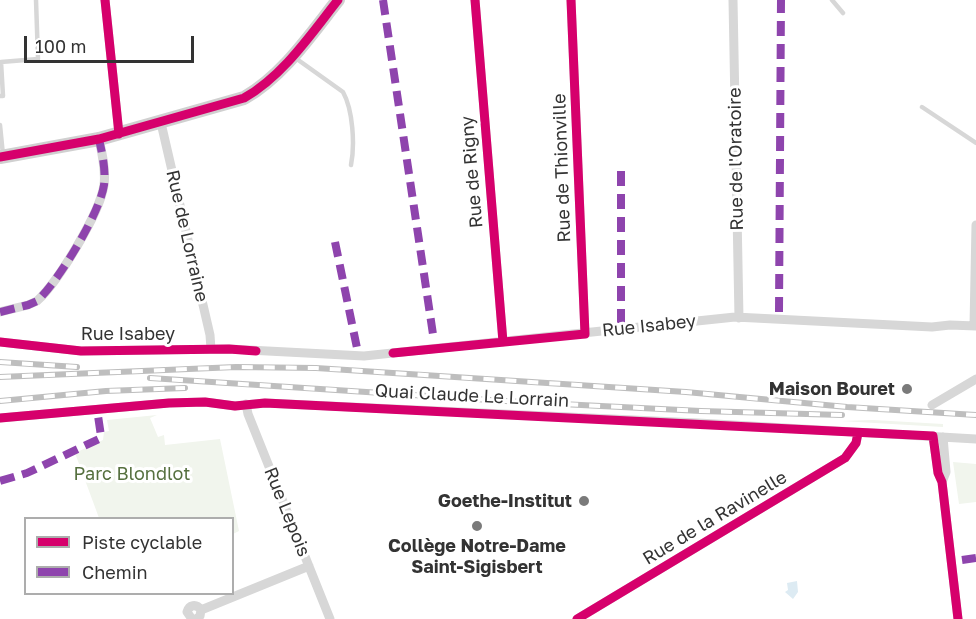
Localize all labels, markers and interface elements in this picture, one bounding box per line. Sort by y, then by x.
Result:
scale bar [27,24,196,62]
text: 100 m [35,35,86,57]
street label: Rue de l'Oratoire [724,87,748,231]
street label: Rue de Thionville [549,93,575,243]
street label: Rue de Rigny [456,115,488,229]
street label: Rue de Lorraine [161,168,213,304]
street label: Rue Isabey [601,310,697,342]
street label: Rue Isabey [81,323,175,345]
place label: Maison Bouret [769,378,895,400]
street label: Quai Claude Le Lorrain [374,380,570,412]
marker: Maison Bouret [900,382,914,396]
park label: Parc Blondlot [73,463,191,485]
street label: Rue Lepois [259,464,315,560]
street label: Rue de la Ravinelle [639,466,791,570]
place label: Goethe-Institut [438,490,572,512]
marker: Goethe-Institut [577,494,591,508]
legend [24,517,234,595]
marker: Collège Notre-Dame Saint-Sigisbert [470,519,484,533]
text: Piste cyclable [82,531,202,553]
place label: Collège Notre-Dame Saint-Sigisbert [388,535,566,578]
text: Chemin [82,561,148,583]

